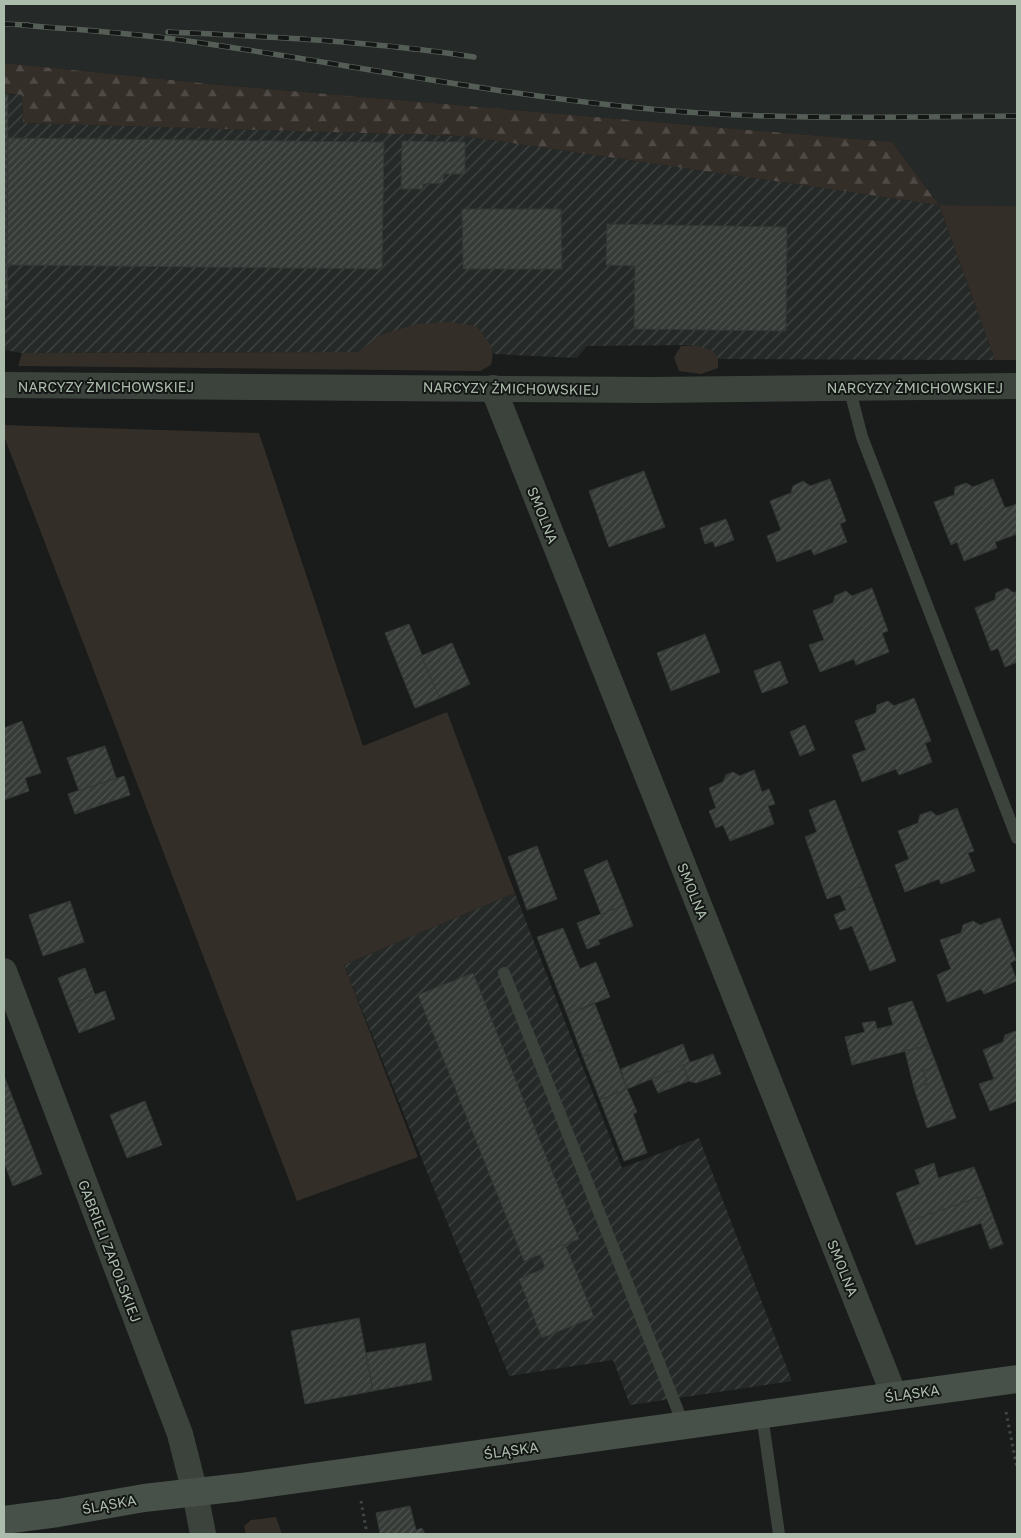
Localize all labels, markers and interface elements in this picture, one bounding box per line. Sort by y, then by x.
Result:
street label: NARCYZY ŻMICHOWSKIEJ [18,378,194,395]
street label: NARCYZY ŻMICHOWSKIEJ [423,378,599,398]
street label: NARCYZY ŻMICHOWSKIEJ [827,379,1003,396]
street label: SMOLNA [524,484,562,546]
street label: SMOLNA [674,860,712,922]
street label: GABRIELI ZAPOLSKIEJ [75,1177,145,1325]
street label: SMOLNA [824,1237,862,1299]
street label: ŚLĄSKA [884,1381,941,1405]
street label: ŚLĄSKA [483,1438,540,1462]
street label: ŚLĄSKA [80,1491,138,1517]

